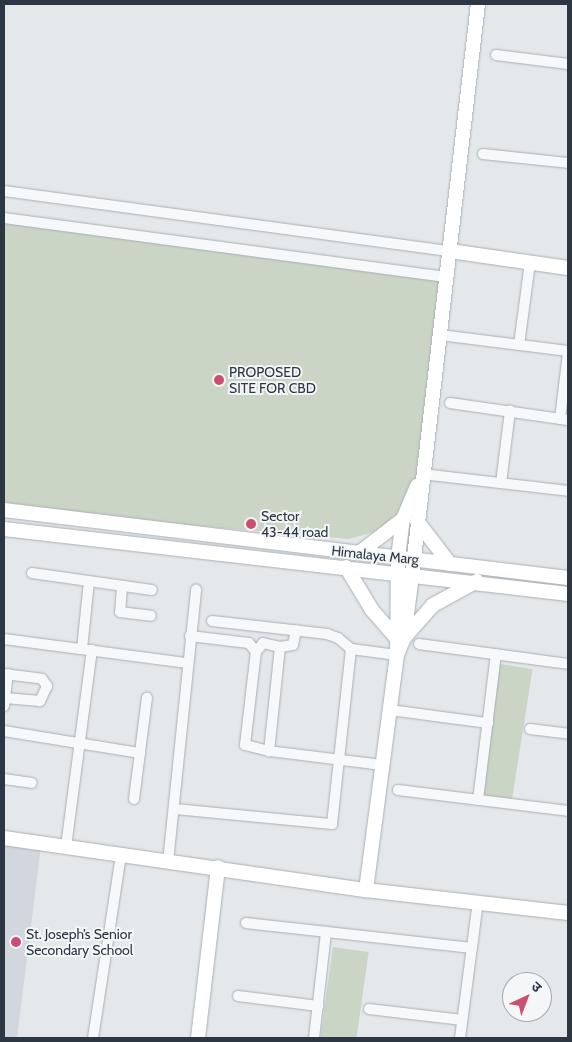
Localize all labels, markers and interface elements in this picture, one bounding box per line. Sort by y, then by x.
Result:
place label: PROPOSED SITE FOR CBD [229,364,316,397]
marker: PROPOSED SITE FOR CBD [213,374,225,386]
place label: Sector 43-44 road [261,508,328,540]
marker: Sector 43-44 road [245,518,257,530]
street label: Himalaya Marg [331,542,419,568]
place label: St. Joseph’s Senior Secondary School [26,926,133,959]
marker: St. Joseph’s Senior Secondary School [10,936,22,948]
north arrow [502,972,552,1022]
text: उ [527,977,546,996]

